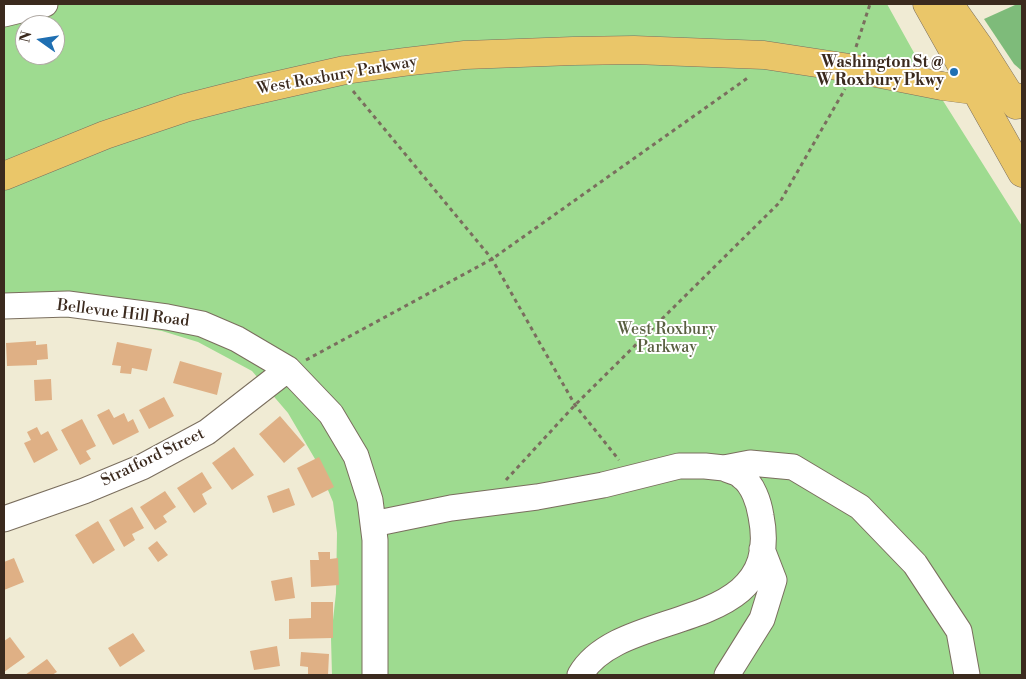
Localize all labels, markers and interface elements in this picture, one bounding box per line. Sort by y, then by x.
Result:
north arrow [15,15,65,65]
text: N [16,29,36,44]
street label: West Roxbury Parkway [255,52,419,100]
place label: Washington St @ W Roxbury Pkwy [816,53,944,91]
marker: Washington St @ W Roxbury Pkwy [948,66,960,78]
street label: Bellevue Hill Road [56,296,190,332]
park label: West Roxbury Parkway [618,320,716,358]
street label: Stratford Street [98,425,208,491]

